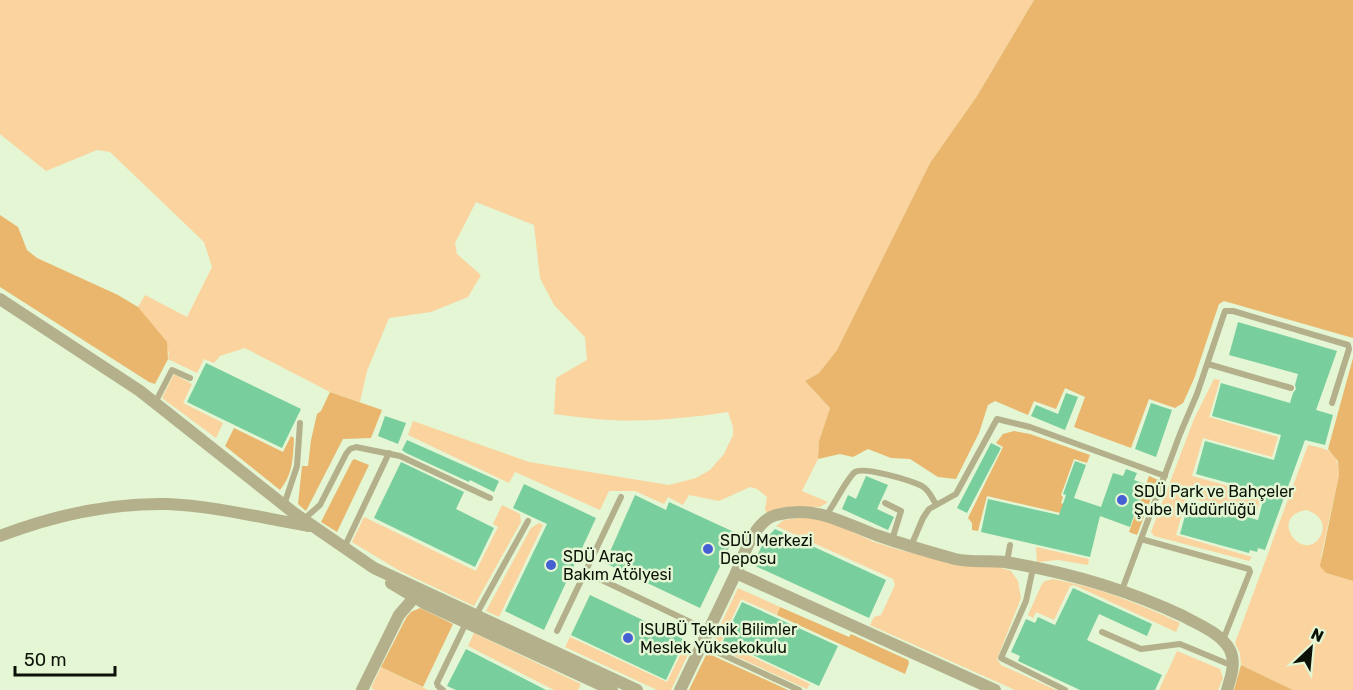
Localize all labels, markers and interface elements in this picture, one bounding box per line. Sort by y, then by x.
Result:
place label: SDÜ Park ve Bahçeler Şube Müdürlüğü [1134,482,1294,519]
marker: SDÜ Park ve Bahçeler Şube Müdürlüğü [1115,493,1129,507]
place label: SDÜ Merkezi Deposu [720,531,813,568]
marker: SDÜ Merkezi Deposu [701,542,715,556]
place label: SDÜ Araç Bakım Atölyesi [563,547,672,584]
marker: SDÜ Araç Bakım Atölyesi [544,558,558,572]
north arrow [1281,618,1341,678]
place label: ISUBÜ Teknik Bilimler Meslek Yüksekokulu [640,620,797,657]
text: N [1308,624,1327,646]
marker: ISUBÜ Teknik Bilimler Meslek Yüksekokulu [621,631,635,645]
scale bar [15,639,116,677]
text: 50 m [24,649,67,671]

